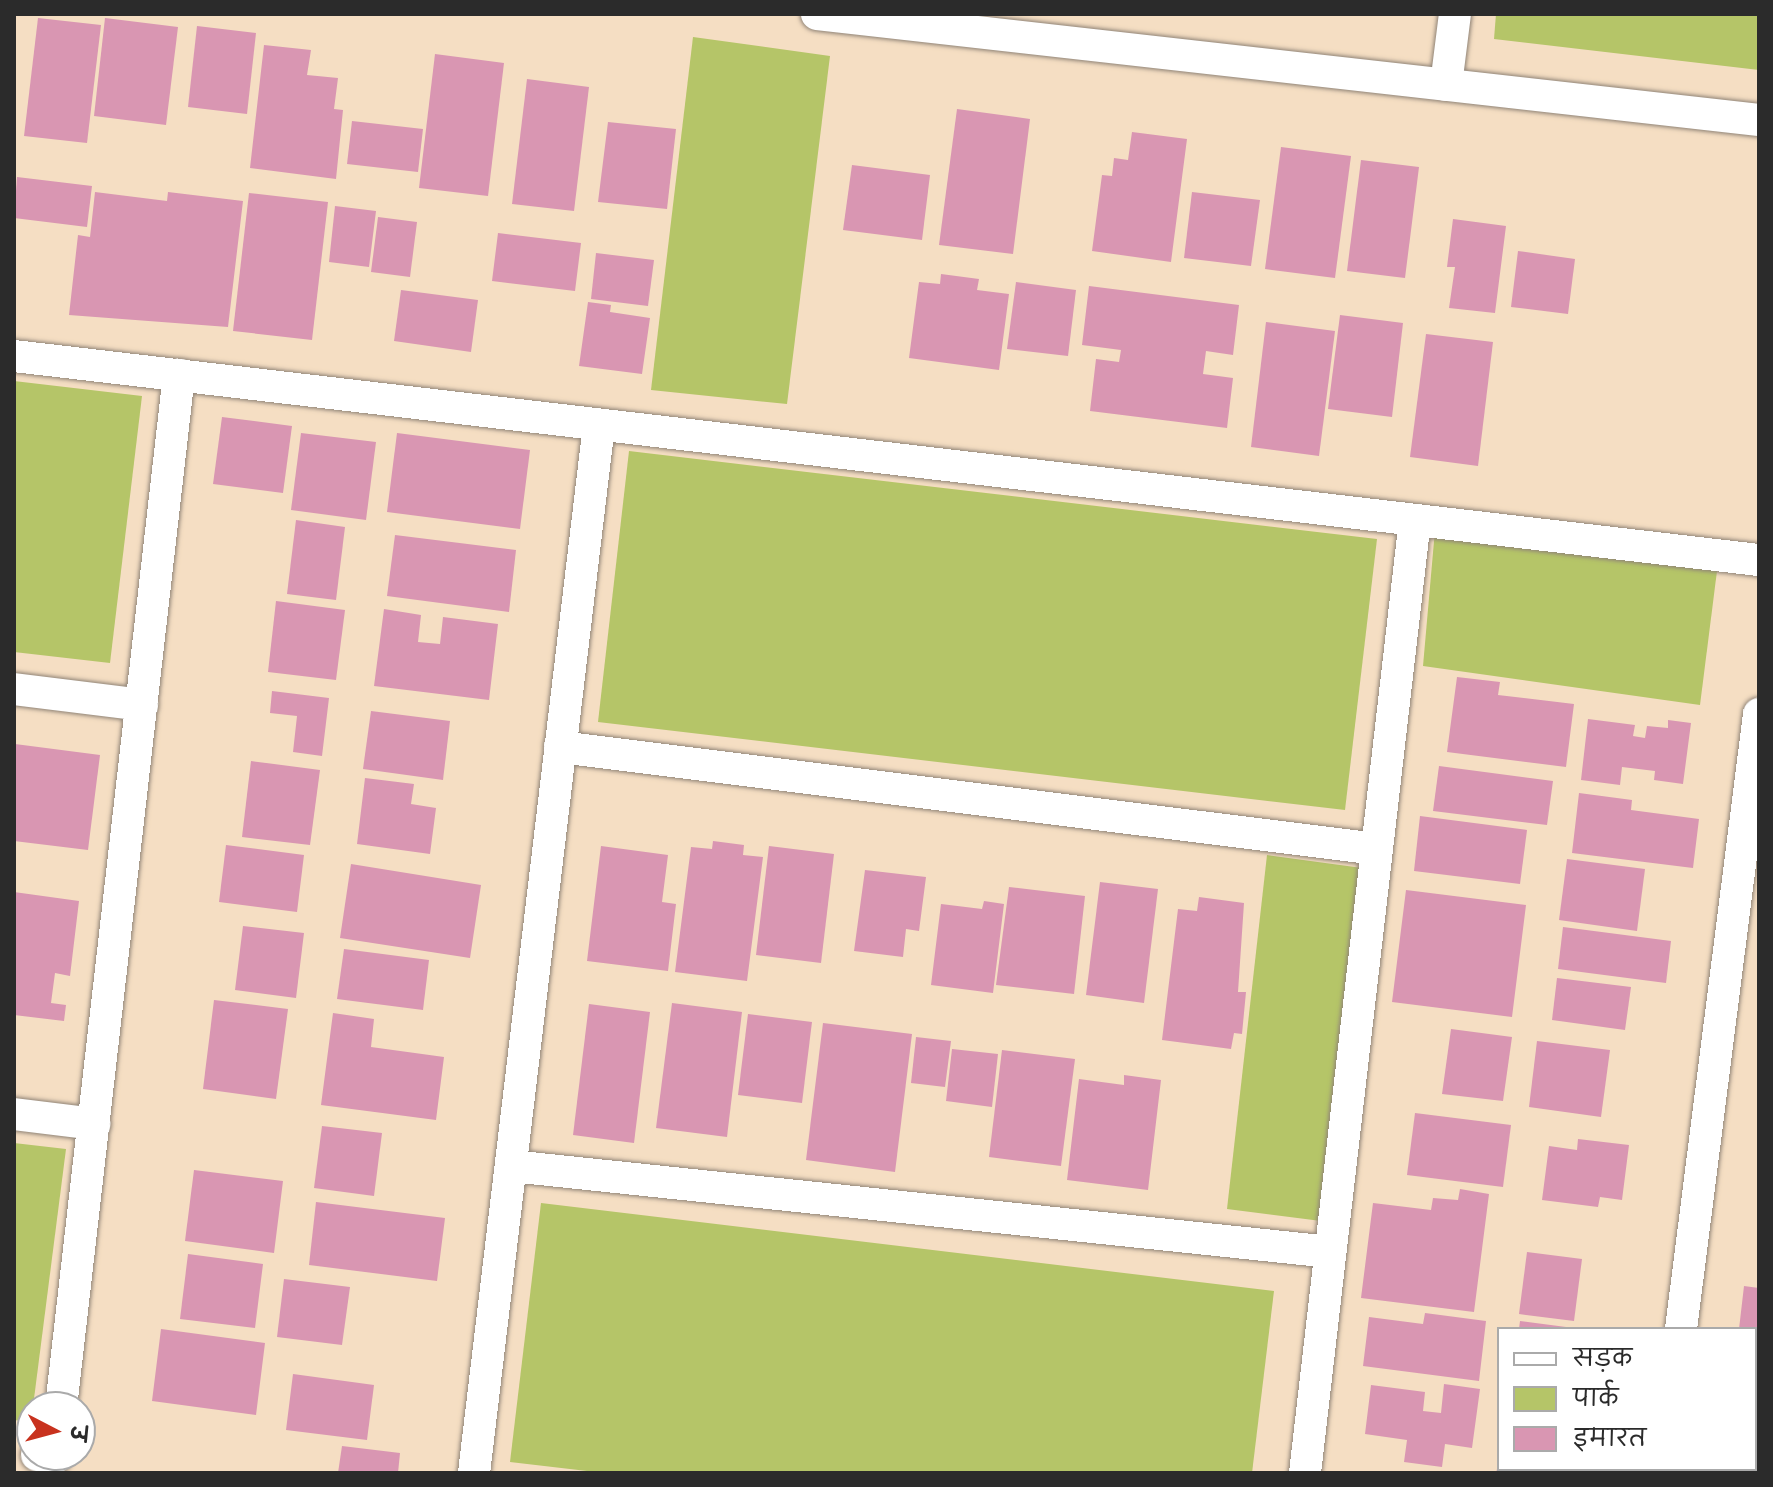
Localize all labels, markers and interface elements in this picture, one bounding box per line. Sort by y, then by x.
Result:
legend [1497,1327,1757,1471]
text: सड़क [1573,1342,1632,1374]
text: पार्क [1573,1382,1618,1414]
north arrow [16,1391,96,1471]
text: इमारत [1573,1422,1646,1454]
text: उ [63,1425,94,1442]

